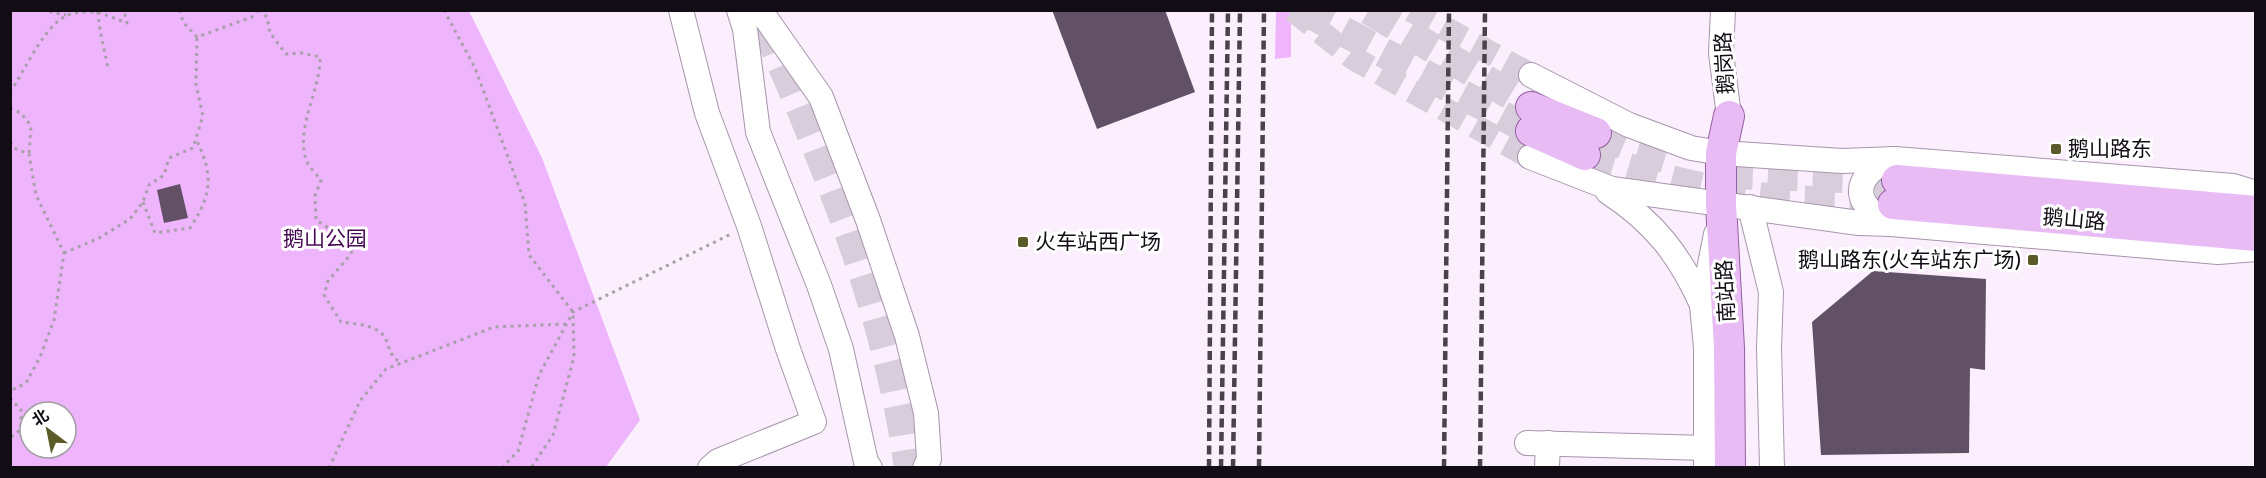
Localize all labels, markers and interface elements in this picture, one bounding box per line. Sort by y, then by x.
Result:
street label: 鹅岗路 [1711,31,1739,95]
place label: 鹅山路东 [2068,137,2152,162]
marker: 鹅山路东 [2049,142,2063,156]
street label: 鹅山路 [2042,205,2106,235]
park label: 鹅山公园 [283,227,367,252]
place label: 火车站西广场 [1035,230,1161,255]
marker: 火车站西广场 [1016,235,1030,249]
place label: 鹅山路东(火车站东广场) [1798,248,2021,273]
marker: 鹅山路东(火车站东广场) [2026,253,2040,267]
street label: 南站路 [1712,259,1740,323]
north arrow [18,400,78,460]
text: 北 [28,405,53,431]

